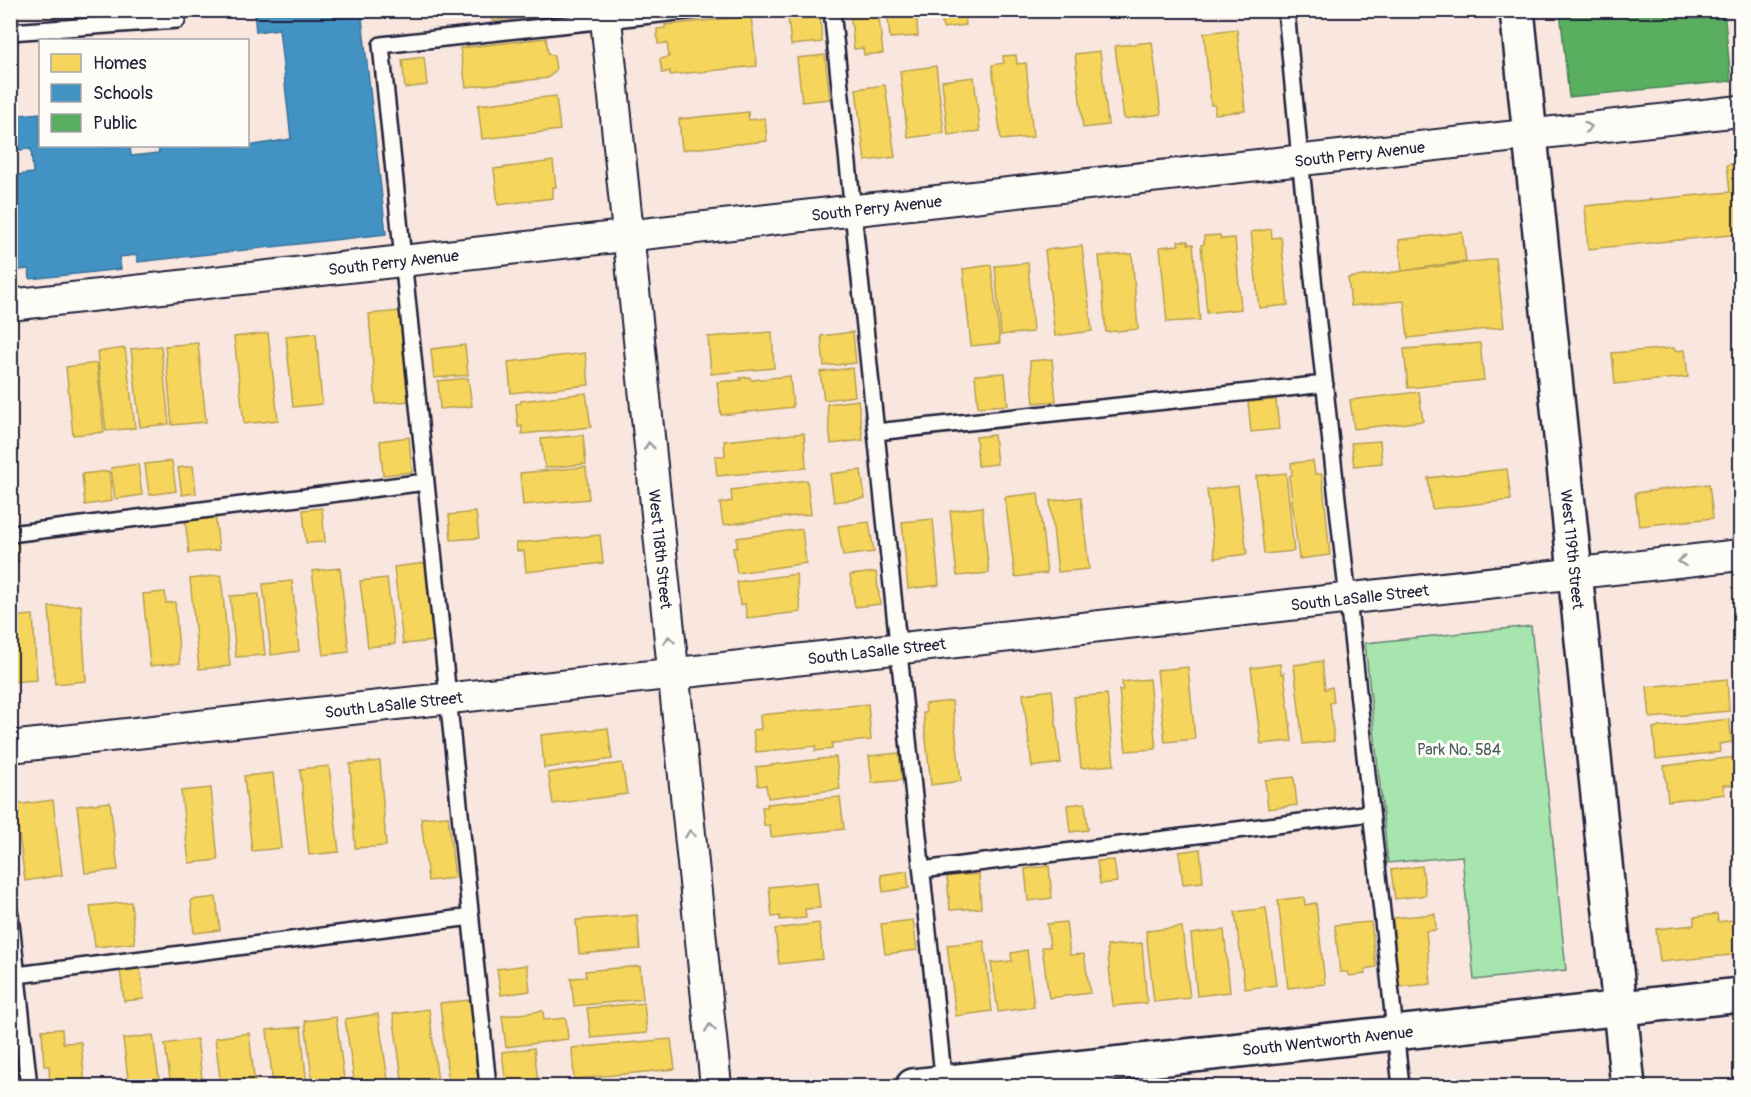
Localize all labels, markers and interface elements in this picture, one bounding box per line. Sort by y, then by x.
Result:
legend [39,39,249,147]
text: Homes [93,52,146,75]
text: Schools [93,82,153,105]
text: Public [93,112,137,135]
one-way arrow [1583,122,1592,134]
street label: South Perry Avenue [1293,137,1426,172]
street label: South Perry Avenue [810,192,943,226]
street label: South Perry Avenue [327,246,460,280]
one-way arrow [644,442,656,451]
street label: West 118th Street [644,488,676,611]
street label: West 119th Street [1556,488,1588,611]
one-way arrow [1678,554,1687,567]
street label: South LaSalle Street [1290,581,1431,616]
street label: South LaSalle Street [807,634,948,669]
one-way arrow [664,636,676,645]
street label: South LaSalle Street [324,688,465,723]
park label: Park No. 584 [1417,740,1501,760]
one-way arrow [684,830,697,839]
street label: South Wentworth Avenue [1241,1022,1414,1061]
one-way arrow [704,1024,717,1033]

